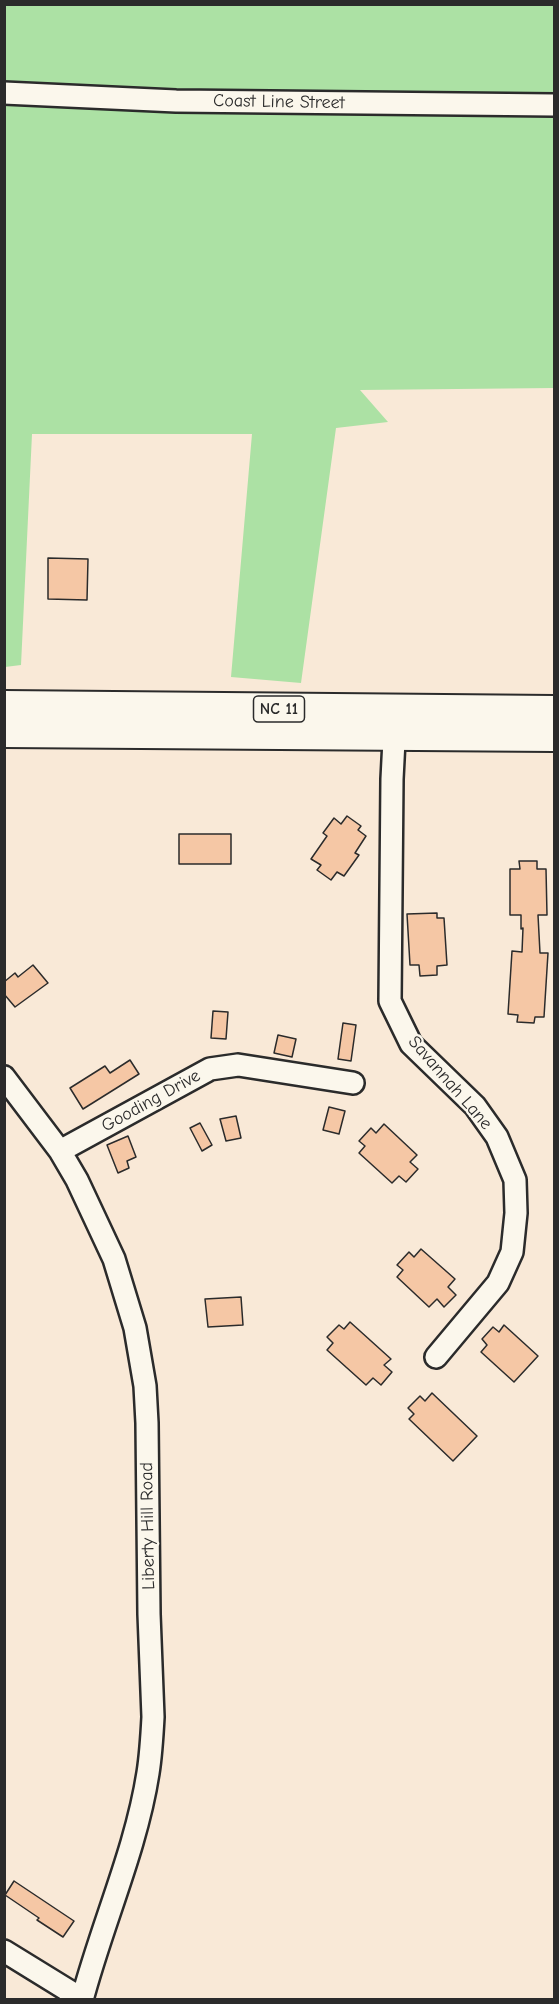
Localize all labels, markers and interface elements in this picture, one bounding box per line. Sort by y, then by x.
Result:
street label: Coast Line Street [213,90,345,114]
road number: NC 11 [254,696,304,722]
street label: Savannah Lane [403,1032,497,1134]
street label: Gooding Drive [98,1065,204,1137]
street label: Liberty Hill Road [136,1462,160,1590]

